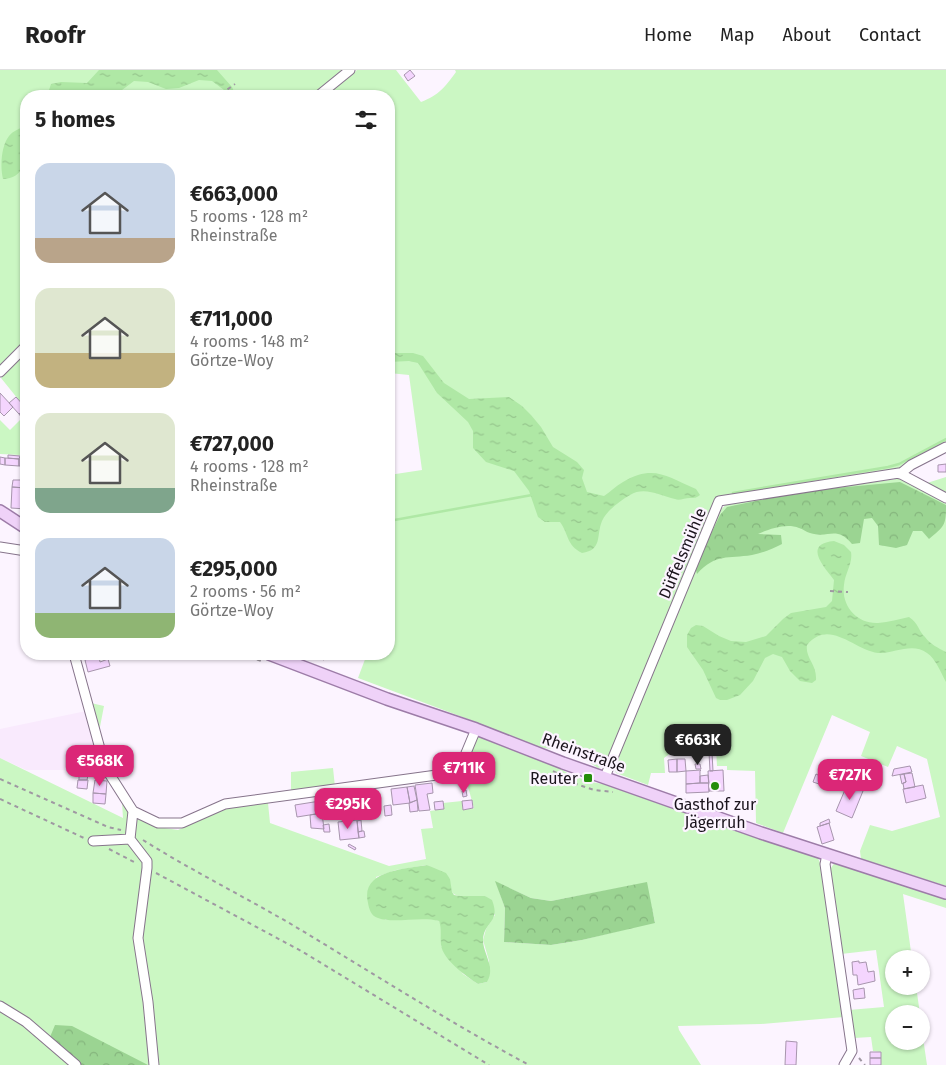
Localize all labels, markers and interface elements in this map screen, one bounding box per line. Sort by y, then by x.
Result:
text: Roofr [25,21,86,49]
text: Home [644,24,692,46]
text: Map [720,24,754,46]
text: About [782,24,831,46]
text: Contact [859,24,921,46]
icon: filters [352,106,380,134]
text: 5 homes [35,107,115,133]
text: €663,000 [190,181,278,207]
icon: home [75,183,135,243]
text: 5 rooms · 128 m² [190,207,308,226]
text: Rheinstraße [190,226,277,245]
text: €711,000 [190,306,273,332]
icon: home [75,308,135,368]
text: 4 rooms · 148 m² [190,332,309,351]
text: Görtze-Woy [190,351,274,370]
text: €727,000 [190,431,274,457]
icon: home [75,433,135,493]
text: 4 rooms · 128 m² [190,457,309,476]
text: Rheinstraße [190,476,277,495]
street label: Düffelsmühle [655,505,710,601]
text: €295,000 [190,556,277,582]
icon: home [75,558,135,618]
text: 2 rooms · 56 m² [190,582,301,601]
text: Görtze-Woy [190,601,274,620]
pin: €663K [663,724,733,766]
street label: Rheinstraße [539,729,628,776]
text: €663K [675,730,721,749]
pin: €568K [65,744,135,787]
text: €568K [77,751,123,770]
pin: €711K [429,752,499,794]
text: €711K [443,758,485,777]
pin: €727K [815,758,885,801]
text: €727K [829,765,871,784]
place label: Reuter [530,769,579,788]
marker: Reuter [582,772,594,784]
marker: Gasthof zur Jägerruh [709,780,721,792]
pin: €295K [313,788,383,830]
text: €295K [325,794,371,813]
place label: Gasthof zur Jägerruh [674,795,757,832]
map controls [885,950,930,1050]
button: + [885,950,930,995]
button: − [885,1005,930,1050]

